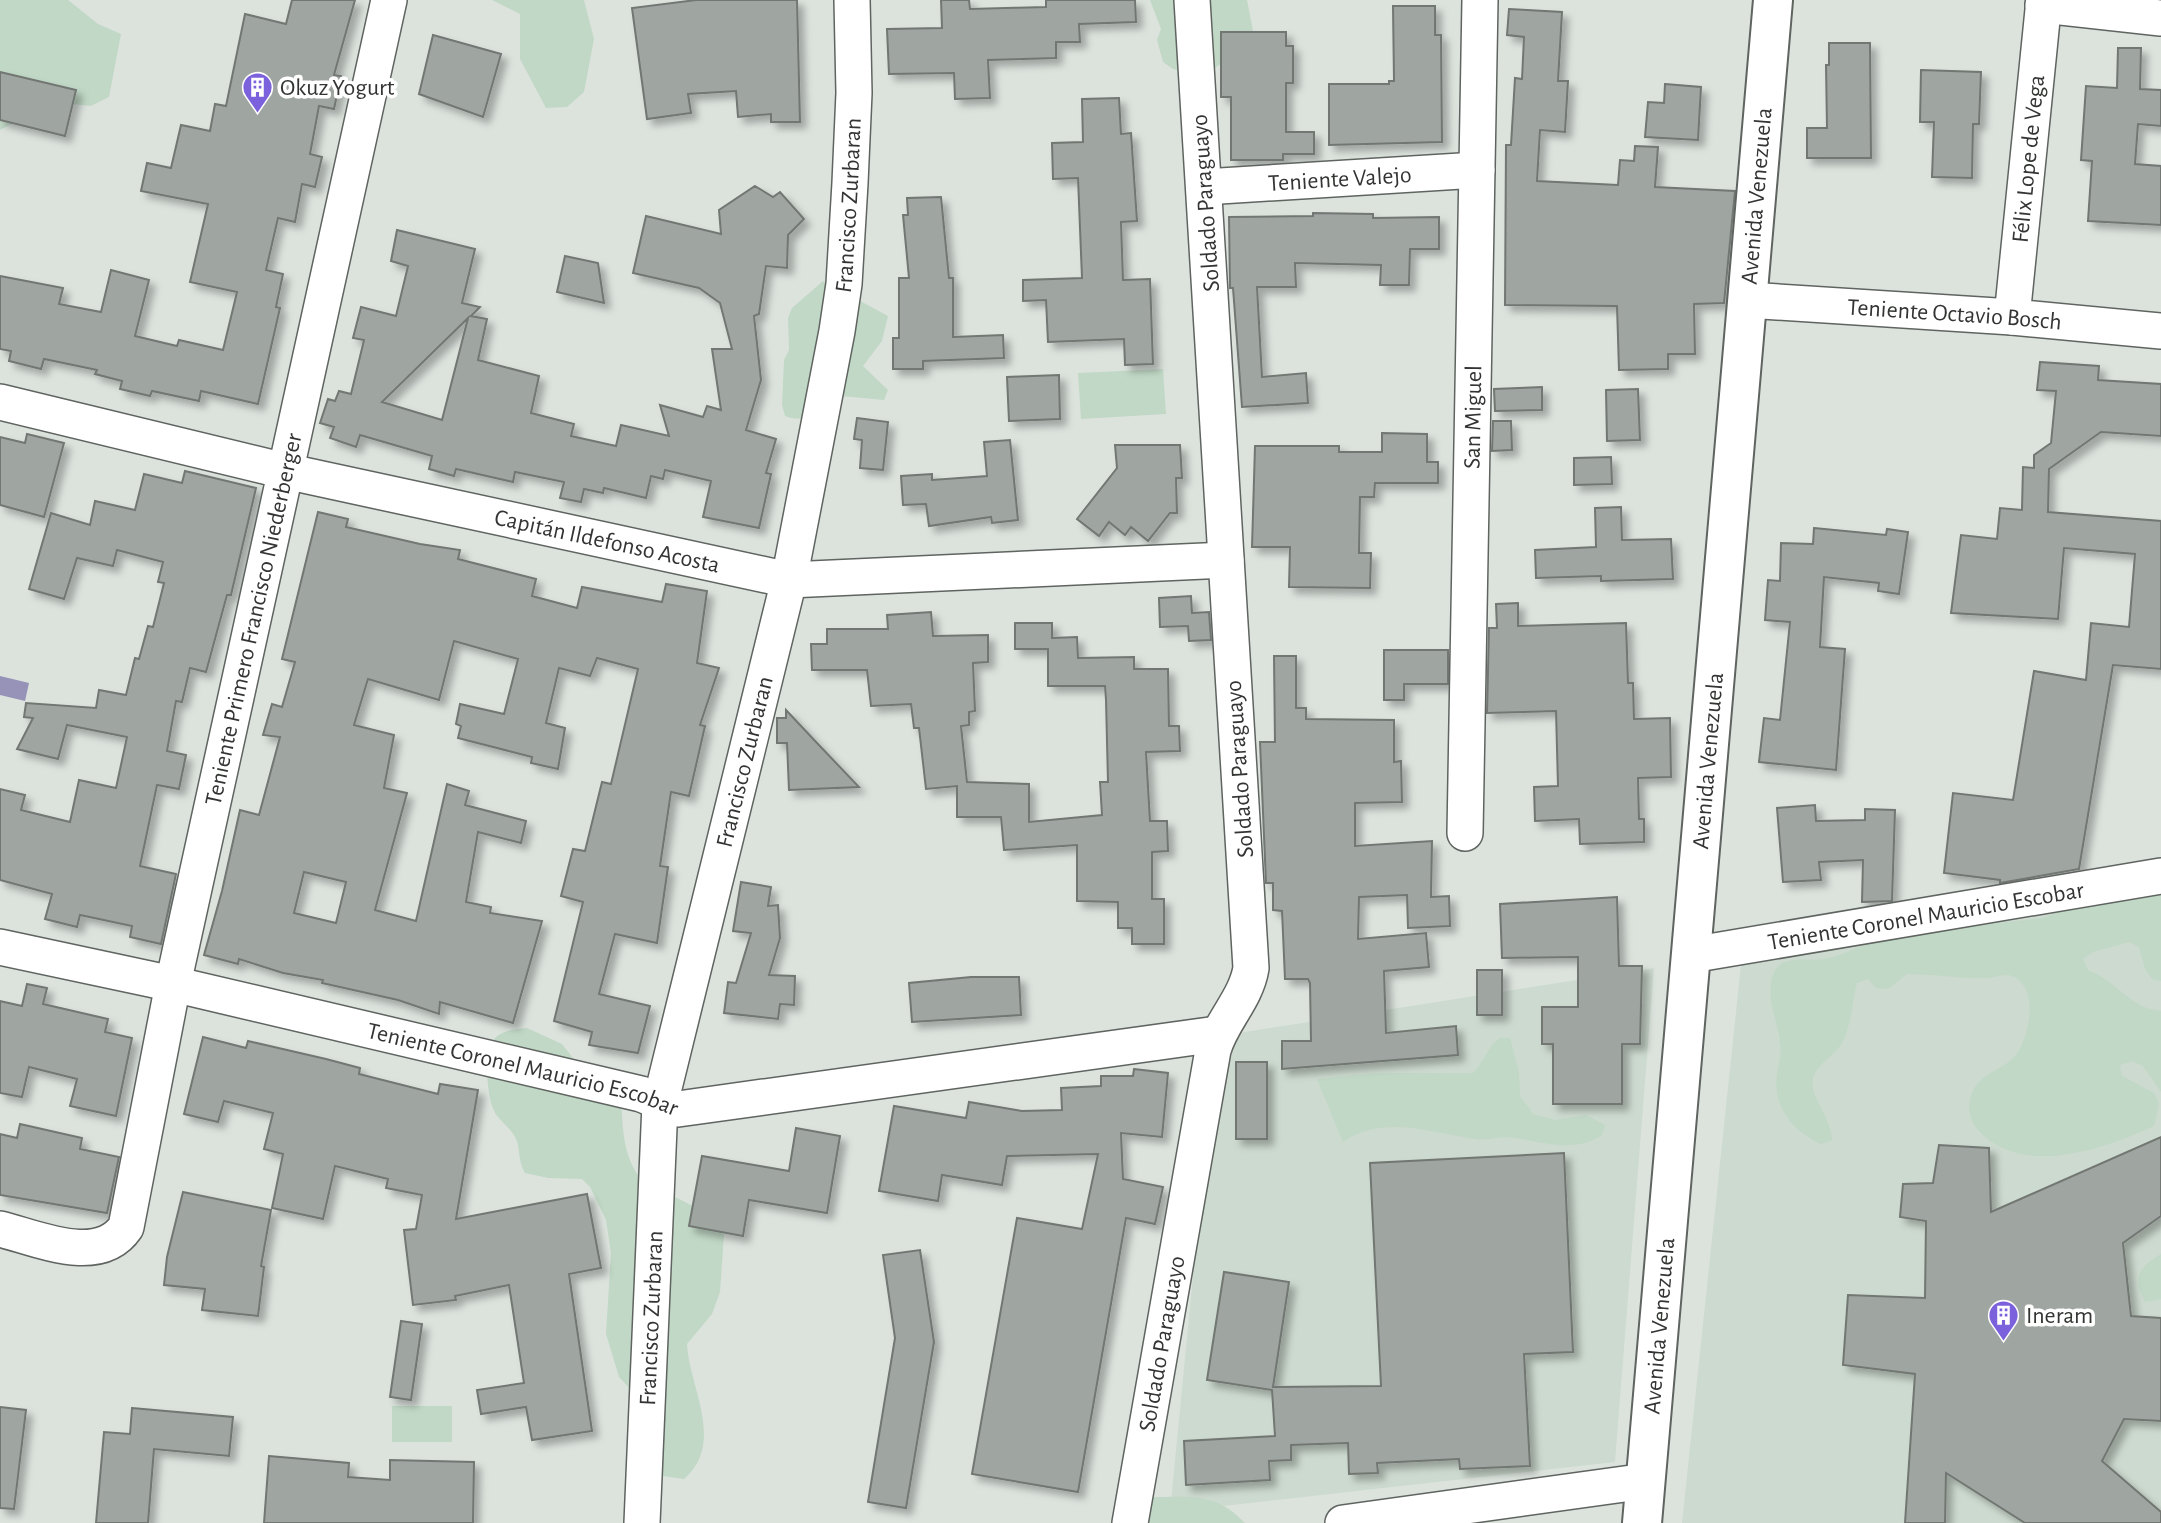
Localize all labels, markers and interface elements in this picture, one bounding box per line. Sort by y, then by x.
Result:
building icon: Okuz Yogurt [240,70,274,114]
street label: Félix Lope de Vega [2009,74,2049,244]
place label: Okuz Yogurt [280,76,395,100]
street label: Avenida Venezuela [1738,107,1777,285]
street label: Soldado Paraguayo [1188,113,1224,293]
street label: Francisco Zurbaran [832,117,866,295]
street label: Teniente Valejo [1267,163,1412,196]
street label: Teniente Octavio Bosch [1846,295,2063,335]
street label: San Miguel [1461,365,1486,469]
street label: Teniente Primero Francisco Niederberger [202,431,307,808]
street label: Capitán Ildefonso Acosta [492,506,722,578]
street label: Avenida Venezuela [1689,672,1728,850]
street label: Francisco Zurbaran [713,674,778,850]
street label: Soldado Paraguayo [1222,679,1258,859]
street label: Teniente Coronel Mauricio Escobar [1766,878,2086,955]
street label: Teniente Coronel Mauricio Escobar [365,1019,682,1121]
street label: Francisco Zurbaran [636,1230,668,1406]
street label: Avenida Venezuela [1640,1236,1680,1415]
street label: Soldado Paraguayo [1135,1254,1190,1434]
building icon: Ineram [1986,1298,2020,1342]
place label: Ineram [2026,1304,2093,1328]

